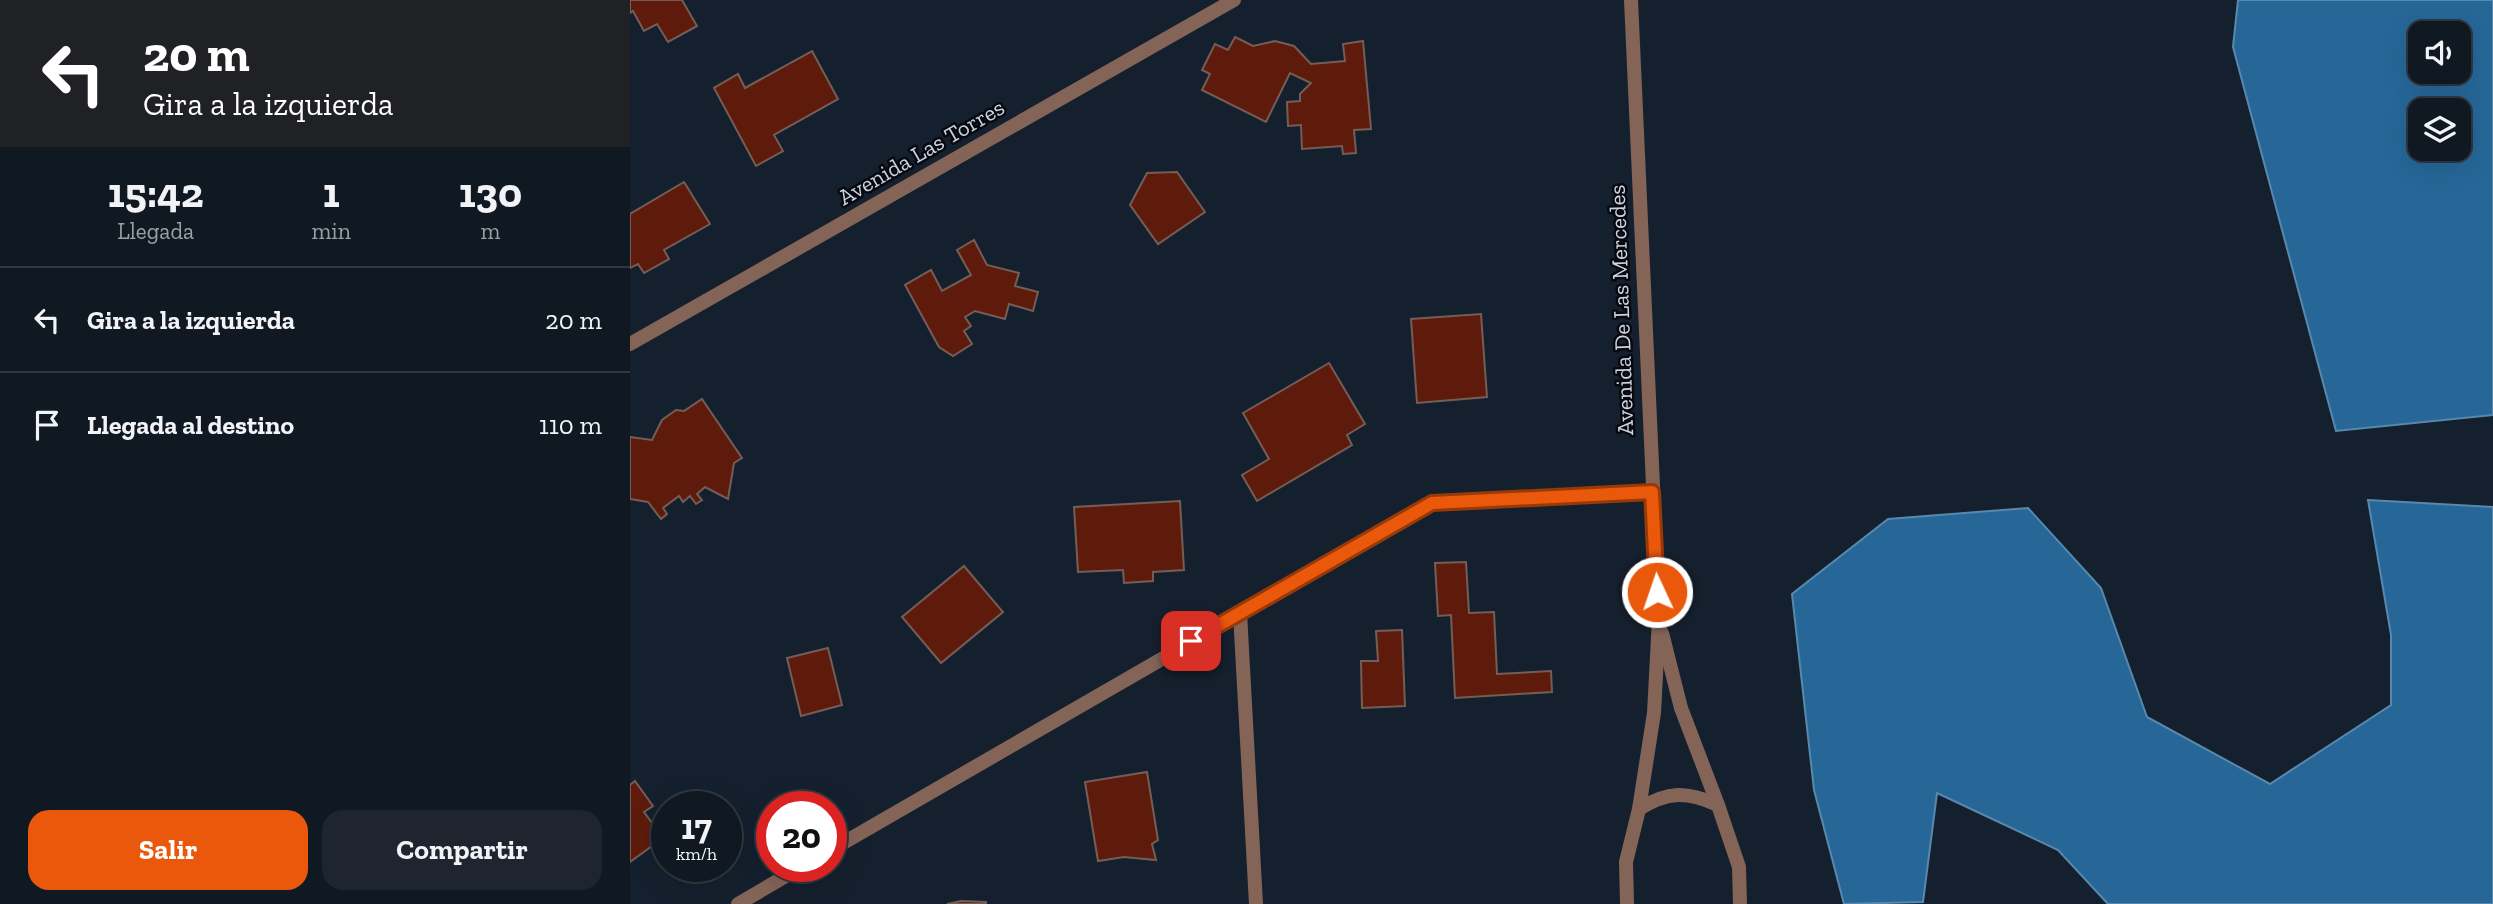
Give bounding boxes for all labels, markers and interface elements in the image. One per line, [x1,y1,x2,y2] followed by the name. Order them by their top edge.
[2408,21,2471,161] map controls
[2408,21,2471,84] button: sound
[143,25,250,84] text: 20 m
[28,28,119,119] icon: left
[143,85,394,123] text: Gira a la izquierda
[833,93,1009,211] street label: Avenida Las Torres
[2408,98,2471,161] button: layers
[108,167,204,218] text: 15:42
[323,167,340,218] text: 1
[459,167,522,218] text: 130
[1603,184,1639,436] street label: Avenida De Las Mercedes
[117,217,194,245] text: Llegada
[311,217,351,245] text: min
[480,217,500,245] text: m
[28,301,66,339] icon: left
[87,304,295,336] text: Gira a la izquierda
[545,304,602,336] text: 20 m
[28,406,66,444] icon: arrive
[87,409,294,441] text: Llegada al destino
[539,409,602,441] text: 110 m
[1620,555,1694,629] position arrow
[1161,611,1221,671] pin
[1172,622,1210,660] icon: arrive
[756,791,847,882] speed limit sign: 20
[681,806,712,848] text: 17
[28,810,308,890] button: Salir
[322,810,602,890] button: Compartir
[676,843,717,865] text: km/h

